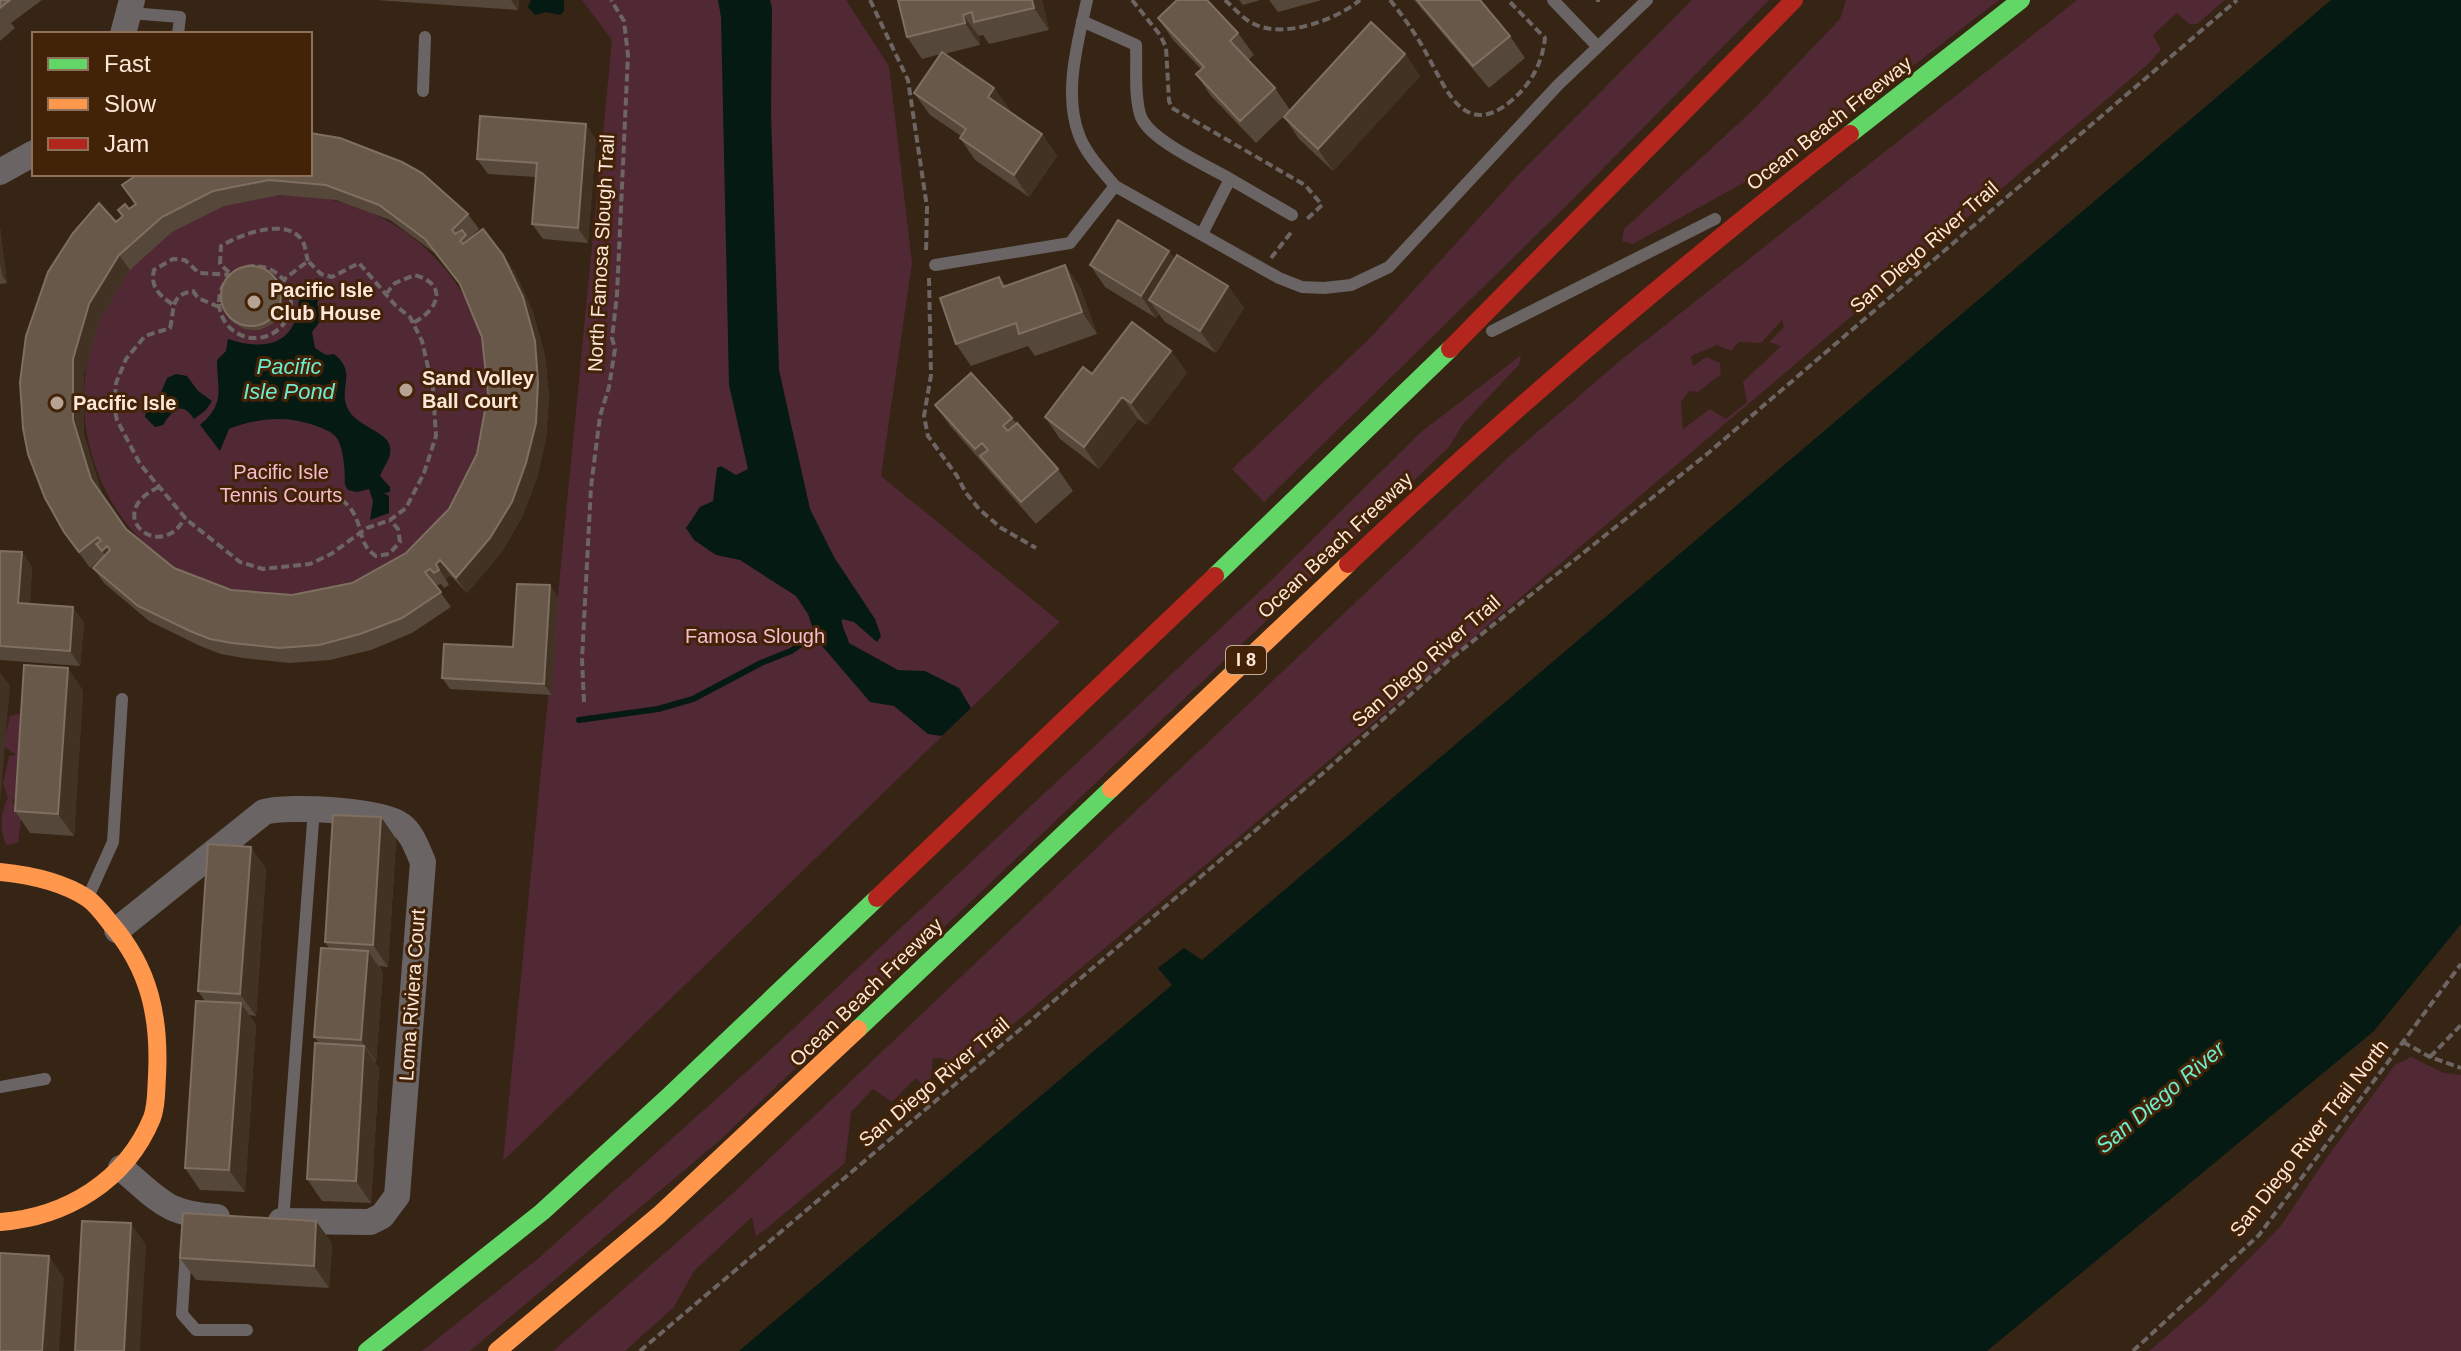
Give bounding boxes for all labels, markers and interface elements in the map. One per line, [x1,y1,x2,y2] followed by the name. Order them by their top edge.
[32,32,312,176] legend
[104,50,151,77] text: Fast
[1742,52,1916,194] street label: Ocean Beach Freeway
[104,90,157,117] text: Slow
[104,130,149,157] text: Jam
[584,134,618,372] street label: North Famosa Slough Trail
[1845,177,2003,317] street label: San Diego River Trail
[270,279,381,324] place label: Pacific Isle Club House
[245,293,263,311] marker: Pacific Isle Club House
[243,354,336,404] water label: Pacific Isle Pond
[422,367,535,412] place label: Sand Volley Ball Court
[397,381,415,399] marker: Sand Volley Ball Court
[73,392,176,414] place label: Pacific Isle
[48,394,66,412] marker: Pacific Isle
[220,461,342,506] park label: Pacific Isle Tennis Courts
[1253,468,1417,622] street label: Ocean Beach Freeway
[1347,591,1505,731] street label: San Diego River Trail
[685,625,825,647] park label: Famosa Slough
[1226,646,1266,674] road number: I 8
[395,908,429,1082] street label: Loma Riviera Court
[785,913,947,1071] street label: Ocean Beach Freeway
[855,1013,1013,1151] street label: San Diego River Trail
[2091,1035,2231,1158] water label: San Diego River
[2225,1035,2393,1241] street label: San Diego River Trail North

